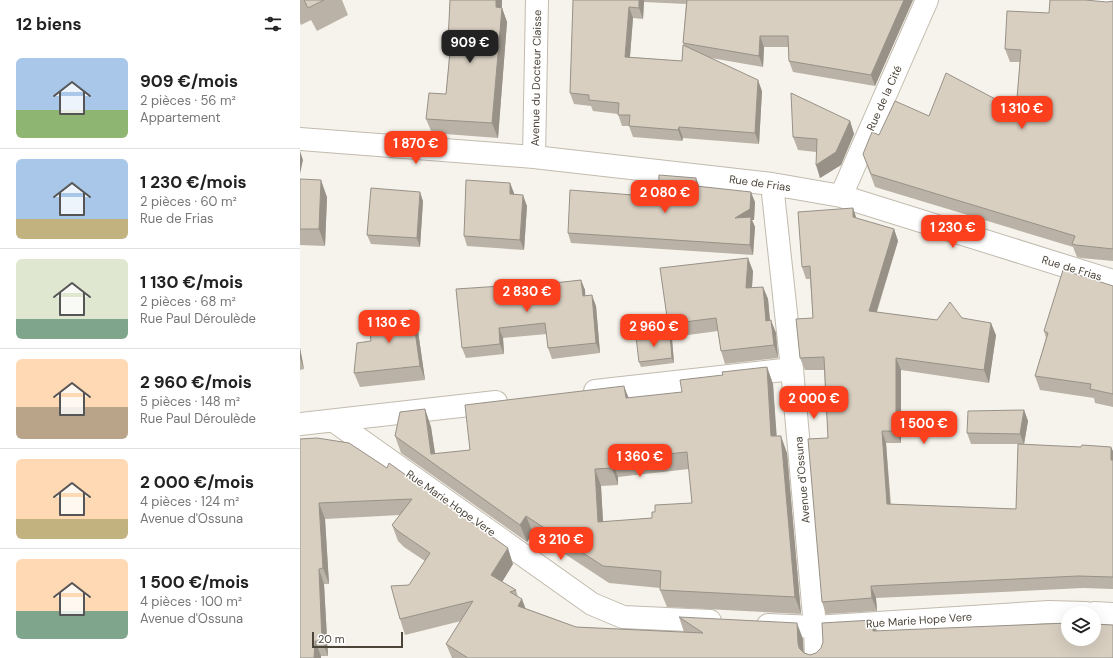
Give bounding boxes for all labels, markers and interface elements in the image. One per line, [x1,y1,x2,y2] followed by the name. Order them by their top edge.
[528,10,544,146] street label: Avenue du Docteur Claisse
[16,13,82,35] text: 12 biens
[262,13,284,35] icon: filters
[442,30,498,64] pin: 909 €
[451,34,490,51] text: 909 €
[863,63,905,133] street label: Rue de la Cité
[140,70,238,92] text: 909 €/mois
[48,74,96,122] icon: home
[140,92,236,109] text: 2 pièces · 56 m²
[985,96,1059,130] pin: 1 310 €
[1001,100,1043,117] text: 1 310 €
[140,109,221,126] text: Appartement
[379,131,453,165] pin: 1 870 €
[393,135,439,152] text: 1 870 €
[140,171,247,193] text: 1 230 €/mois
[728,172,792,194] street label: Rue de Frias
[48,175,96,223] icon: home
[628,180,702,214] pin: 2 080 €
[640,184,690,201] text: 2 080 €
[140,193,237,210] text: 2 pièces · 60 m²
[140,210,214,227] text: Rue de Frias
[916,215,990,249] pin: 1 230 €
[930,219,976,236] text: 1 230 €
[1040,252,1104,284] street label: Rue de Frias
[140,271,243,293] text: 1 130 €/mois
[48,275,96,323] icon: home
[490,279,564,313] pin: 2 830 €
[502,283,552,300] text: 2 830 €
[140,293,236,310] text: 2 pièces · 68 m²
[140,310,256,327] text: Rue Paul Déroulède
[352,310,426,344] pin: 1 130 €
[368,314,410,331] text: 1 130 €
[617,314,691,348] pin: 2 960 €
[629,318,679,335] text: 2 960 €
[140,371,252,393] text: 2 960 €/mois
[48,375,96,423] icon: home
[777,386,851,420] pin: 2 000 €
[788,390,840,407] text: 2 000 €
[140,393,240,410] text: 5 pièces · 148 m²
[140,410,256,427] text: Rue Paul Déroulède
[887,411,961,445] pin: 1 500 €
[900,415,948,432] text: 1 500 €
[791,436,813,524] street label: Avenue d'Ossuna
[603,444,677,478] pin: 1 360 €
[617,448,663,465] text: 1 360 €
[403,467,499,539] street label: Rue Marie Hope Vere
[140,471,254,493] text: 2 000 €/mois
[48,475,96,523] icon: home
[140,493,239,510] text: 4 pièces · 124 m²
[140,510,243,527] text: Avenue d'Ossuna
[524,527,598,561] pin: 3 210 €
[538,531,584,548] text: 3 210 €
[140,571,249,593] text: 1 500 €/mois
[48,575,96,623] icon: home
[140,593,242,610] text: 4 pièces · 100 m²
[1061,606,1101,646] map controls
[1061,606,1101,646] button: layers
[866,609,972,631] street label: Rue Marie Hope Vere
[140,610,243,627] text: Avenue d'Ossuna
[312,630,403,649] scale bar
[318,632,344,646] text: 20 m

